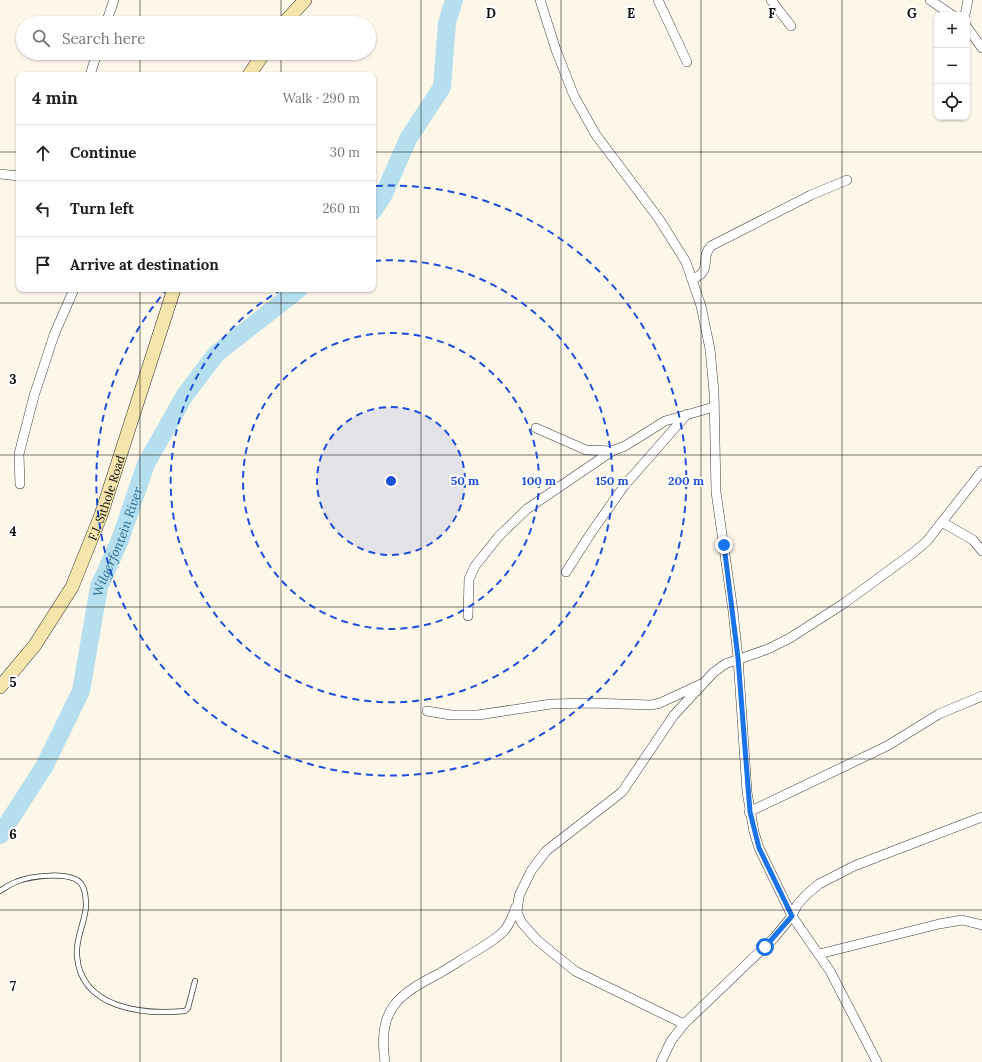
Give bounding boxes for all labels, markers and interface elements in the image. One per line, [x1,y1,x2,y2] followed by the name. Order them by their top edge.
[486,5,496,22] text: D
[627,5,635,22] text: E
[768,5,776,22] text: F
[907,5,917,22] text: G
[934,12,970,120] map controls
[934,12,970,48] button: +
[16,16,376,60] search box
[30,27,52,49] icon: search
[62,29,145,48] text: Search here
[934,48,970,84] button: −
[934,84,970,120] button: locate
[32,87,78,109] text: 4 min
[283,90,360,107] text: Walk · 290 m
[32,142,54,164] icon: ahead
[70,143,136,162] text: Continue
[330,144,360,161] text: 30 m
[32,198,54,220] icon: left
[70,199,134,218] text: Turn left
[322,200,360,217] text: 260 m
[32,254,54,276] icon: arrive
[70,255,219,274] text: Arrive at destination
[9,371,17,388] text: 3
[84,453,127,543] street label: F.J. Sithole Road
[451,473,479,488] text: 50 m
[522,473,556,488] text: 100 m
[595,473,629,488] text: 150 m
[668,473,704,488] text: 200 m
[384,474,398,488] centre of rings
[89,485,146,598] water label: Wilgerfontein River
[9,523,17,540] text: 4
[715,536,733,554] route end
[9,674,17,691] text: 5
[9,826,17,843] text: 6
[756,938,774,956] route start
[10,978,16,995] text: 7

